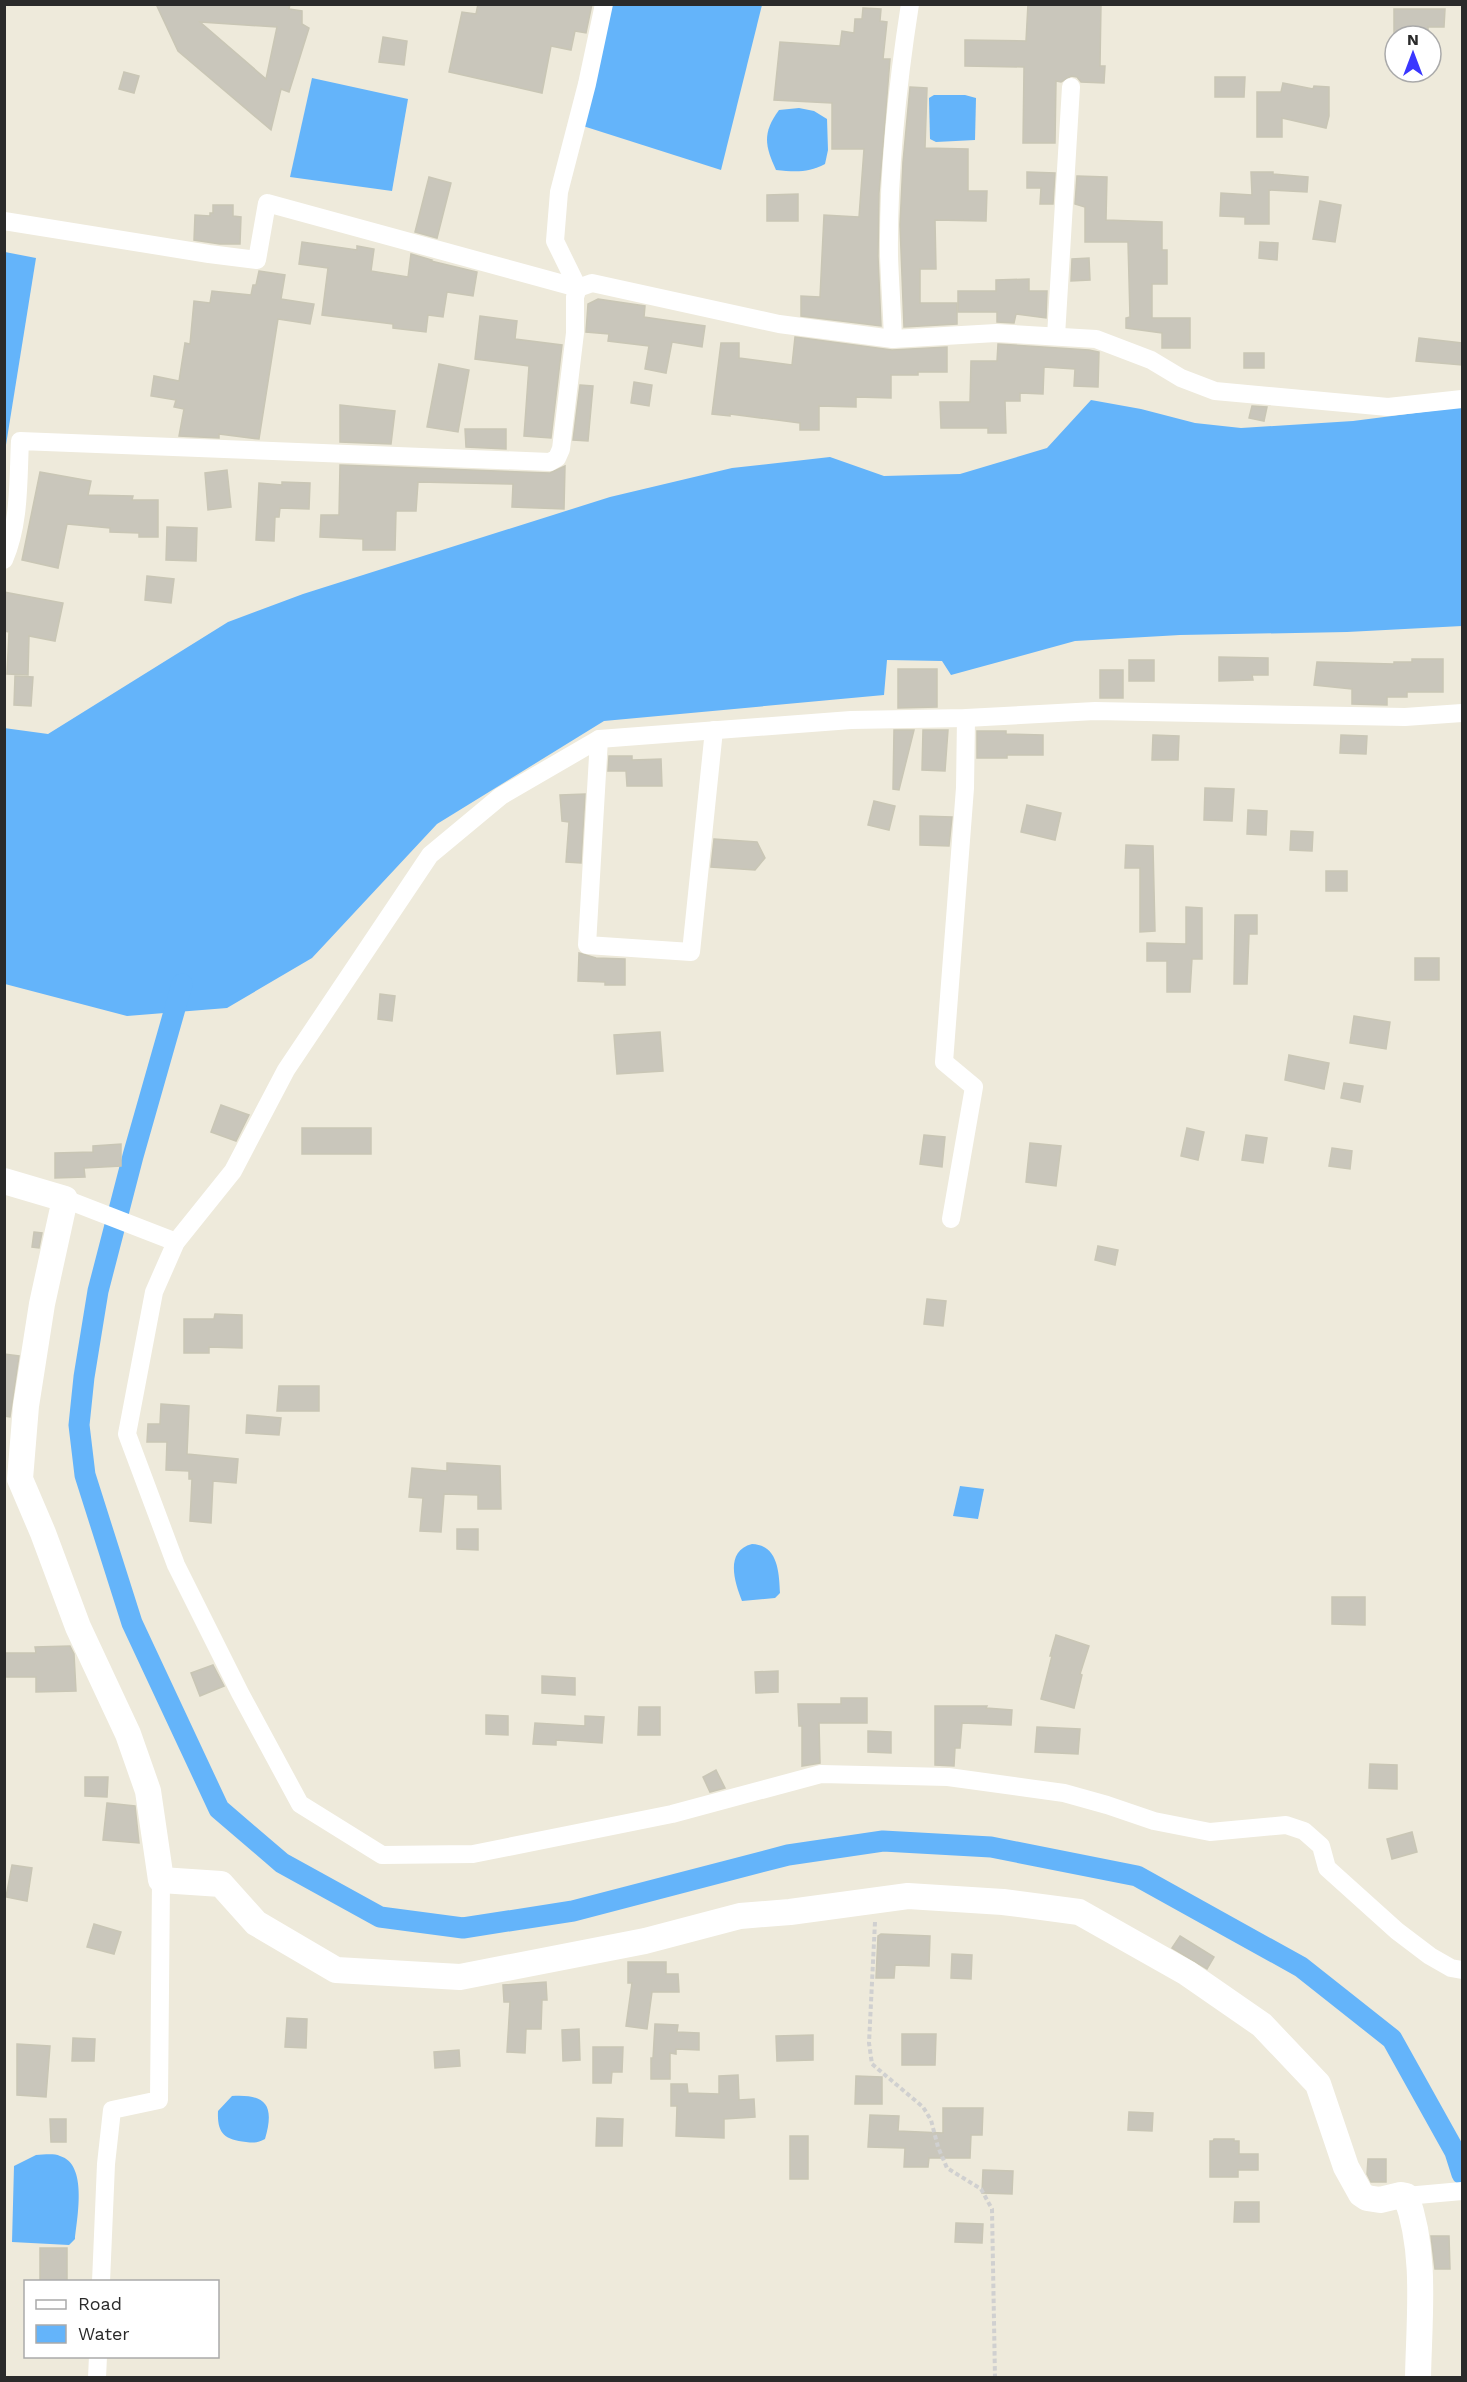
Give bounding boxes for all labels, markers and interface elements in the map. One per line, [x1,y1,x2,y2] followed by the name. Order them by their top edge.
[1383,24,1443,84] north arrow
[1407,30,1419,49] text: N
[24,2280,219,2358] legend
[78,2293,122,2314] text: Road
[78,2323,130,2344] text: Water

